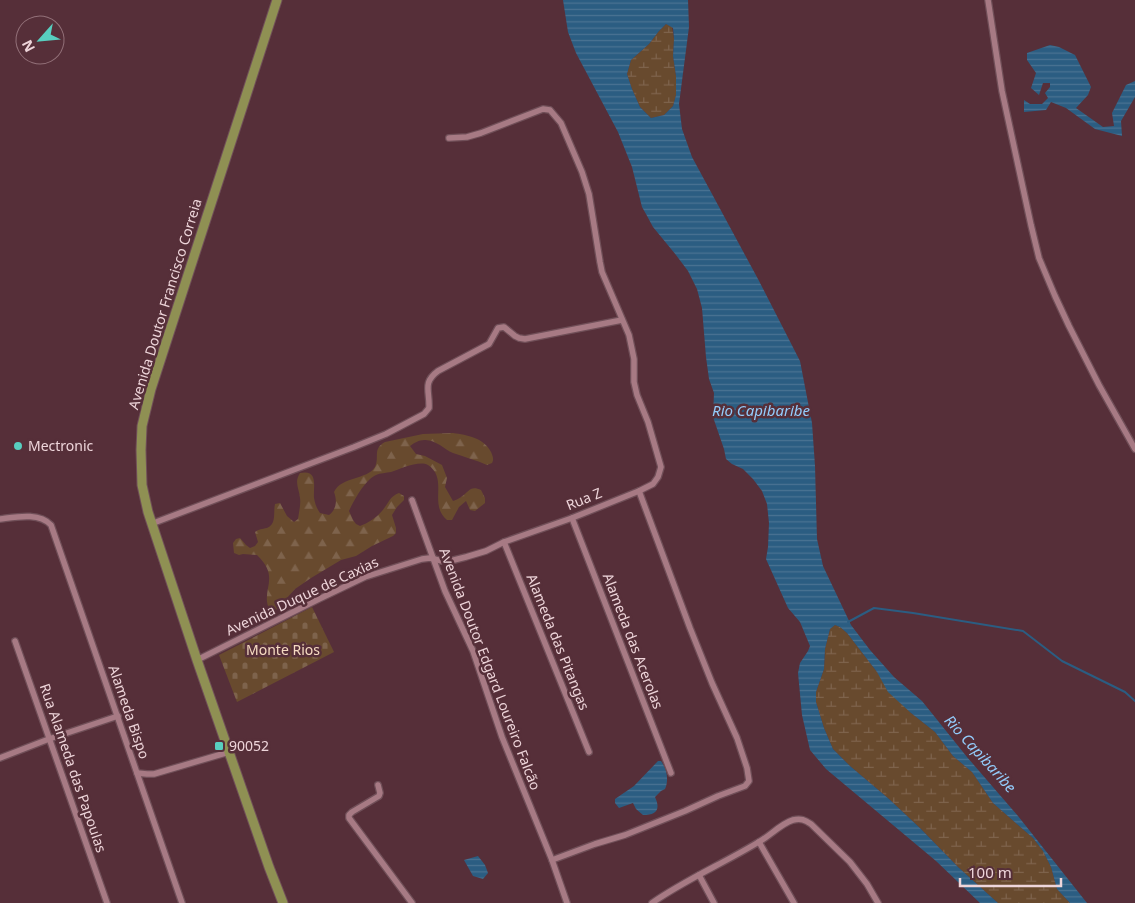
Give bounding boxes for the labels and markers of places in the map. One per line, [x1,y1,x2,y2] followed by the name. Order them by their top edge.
[28,436,94,455] place label: Mectronic
[12,440,24,452] marker: Mectronic
[229,736,269,755] place label: 90052
[213,740,225,752] marker: 90052

